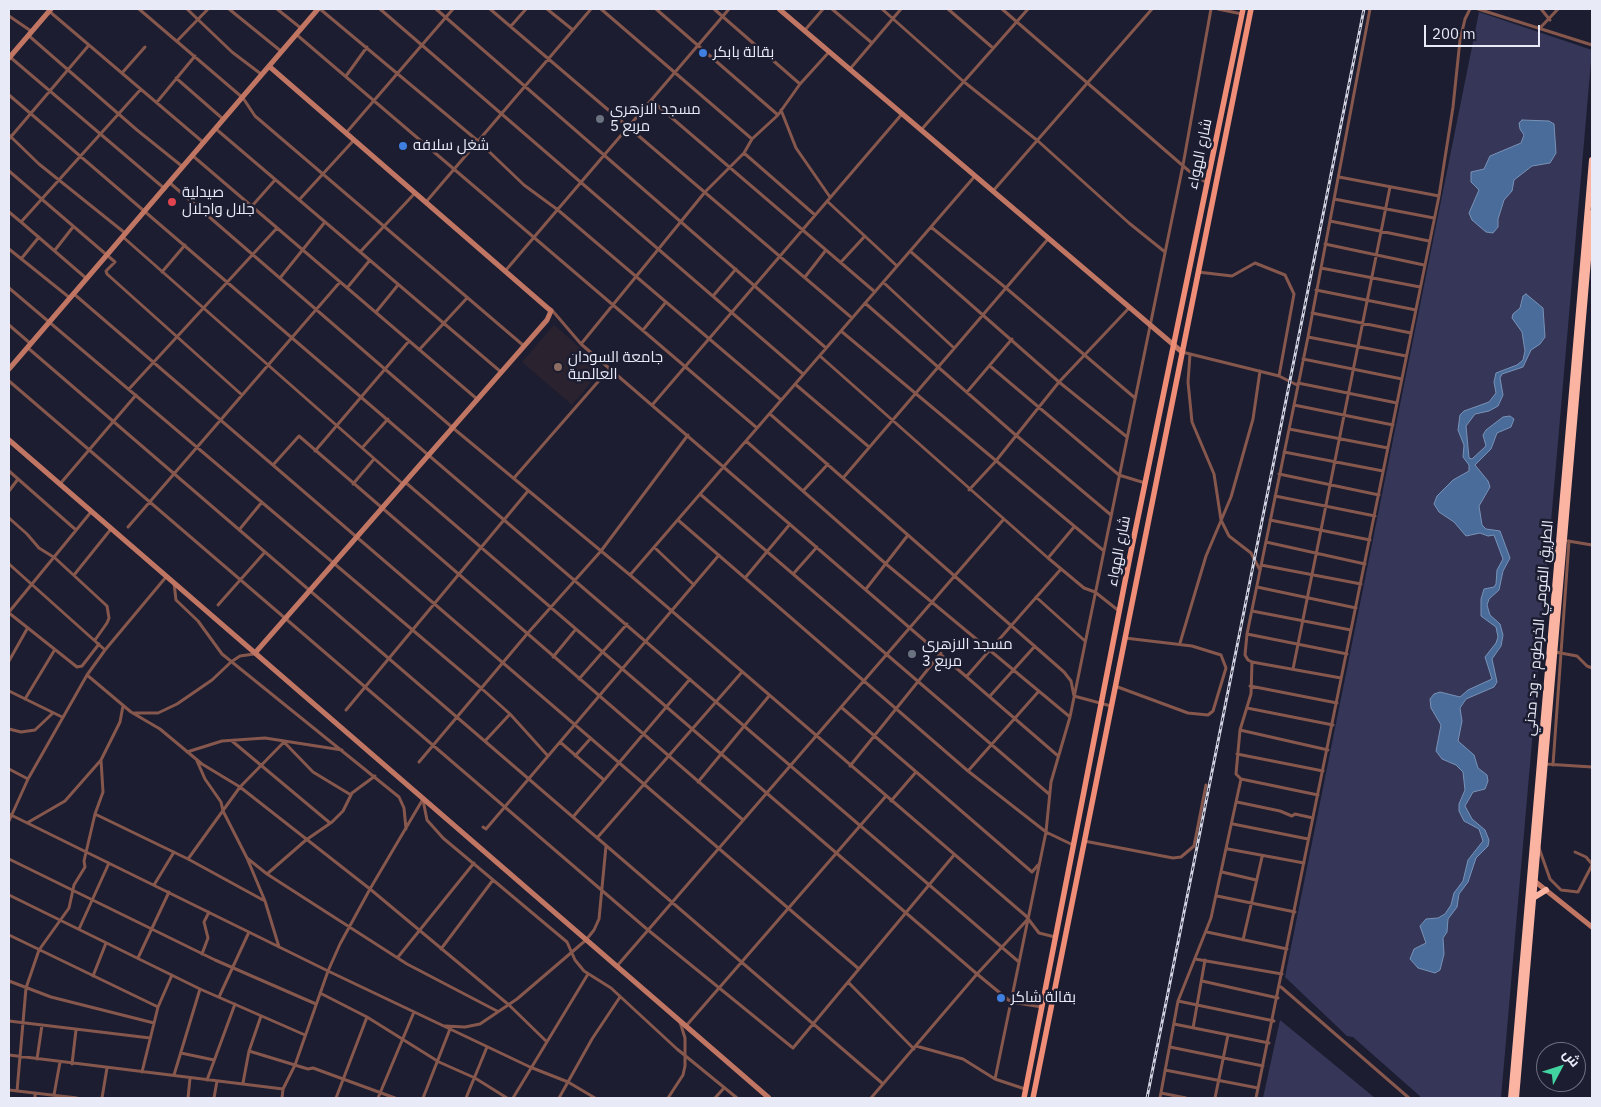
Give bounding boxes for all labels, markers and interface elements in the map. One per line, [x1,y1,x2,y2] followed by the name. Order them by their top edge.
[1426,15,1542,47] scale bar
[1432,24,1476,43] text: 200 m
[713,44,774,62] place label: بقالة بابكر
[697,47,709,59] marker: بقالة بابكر
[610,101,701,136] place label: مسجد الازهري مربع 5
[594,113,606,125] marker: مسجد الازهري مربع 5
[1184,117,1216,191] street label: شارع الهواء
[413,137,489,155] place label: شغل سلافه
[397,140,409,152] marker: شغل سلافه
[182,184,255,219] place label: صيدلية جلال واجلال
[166,196,178,208] marker: صيدلية جلال واجلال
[568,349,663,384] place label: جامعة السودان العالمية
[552,361,564,373] marker: جامعة السودان العالمية
[1103,514,1135,588] street label: شارع الهواء
[1521,519,1557,737] street label: الطريق القومي الخرطوم - ود مدني
[922,636,1013,671] place label: مسجد الازهري مربع 3
[906,648,918,660] marker: مسجد الازهري مربع 3
[1011,989,1076,1007] place label: بقالة شاكر
[995,992,1007,1004] marker: بقالة شاكر
[1536,1042,1586,1092] north arrow
[1559,1045,1584,1071] text: ش

